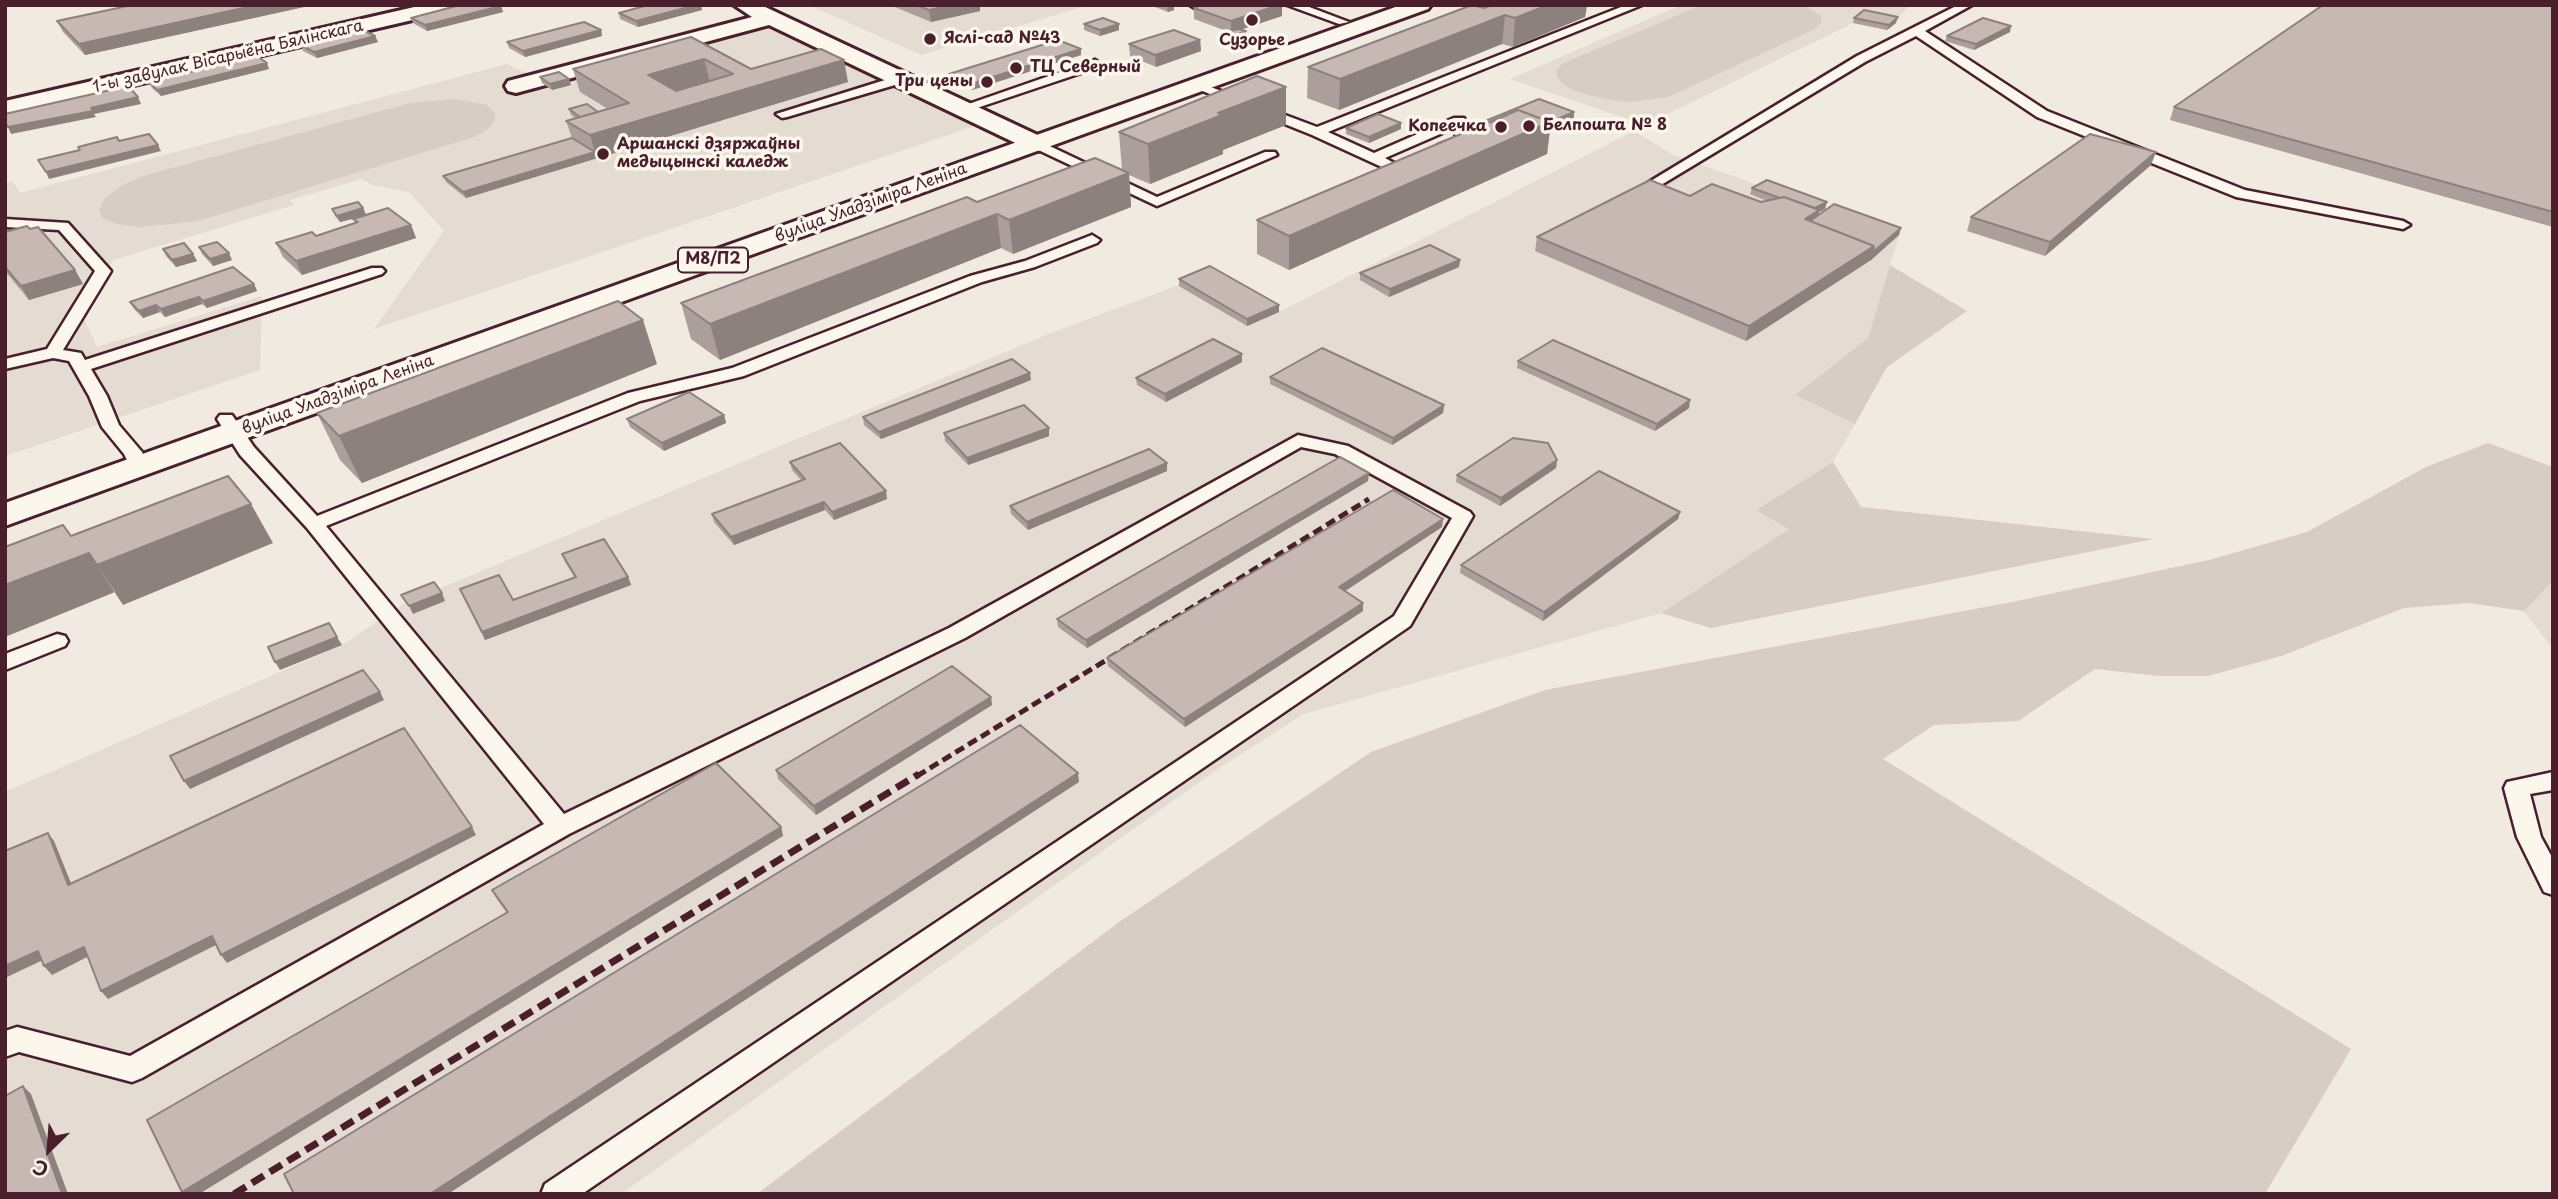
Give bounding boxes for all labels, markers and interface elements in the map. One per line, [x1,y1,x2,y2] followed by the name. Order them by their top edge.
[1244,12,1260,28] marker: Сузорье
[91,16,365,98] street label: 1-ы завулак Вісарыёна Бялінскага
[944,29,1061,49] place label: Яслі-сад №43
[922,31,938,47] marker: Яслі-сад №43
[1219,31,1285,51] place label: Сузорье
[1030,58,1141,78] place label: ТЦ Северный
[1008,60,1024,76] marker: ТЦ Северный
[895,72,973,92] place label: Три цены
[979,74,995,90] marker: Три цены
[1543,116,1667,136] place label: Белпошта № 8
[1408,117,1487,137] place label: Копеечка
[1521,118,1537,134] marker: Белпошта № 8
[1493,119,1509,135] marker: Копеечка
[617,135,800,173] place label: Аршанскі дзяржаўны медыцынскі каледж
[595,146,611,162] marker: Аршанскі дзяржаўны медыцынскі каледж
[772,159,970,247] street label: вуліца Уладзіміра Леніна
[678,248,748,272] road number: М8/П2
[239,351,437,439] street label: вуліца Уладзіміра Леніна
[14,1115,84,1185] north arrow
[28,1153,53,1185] text: С

